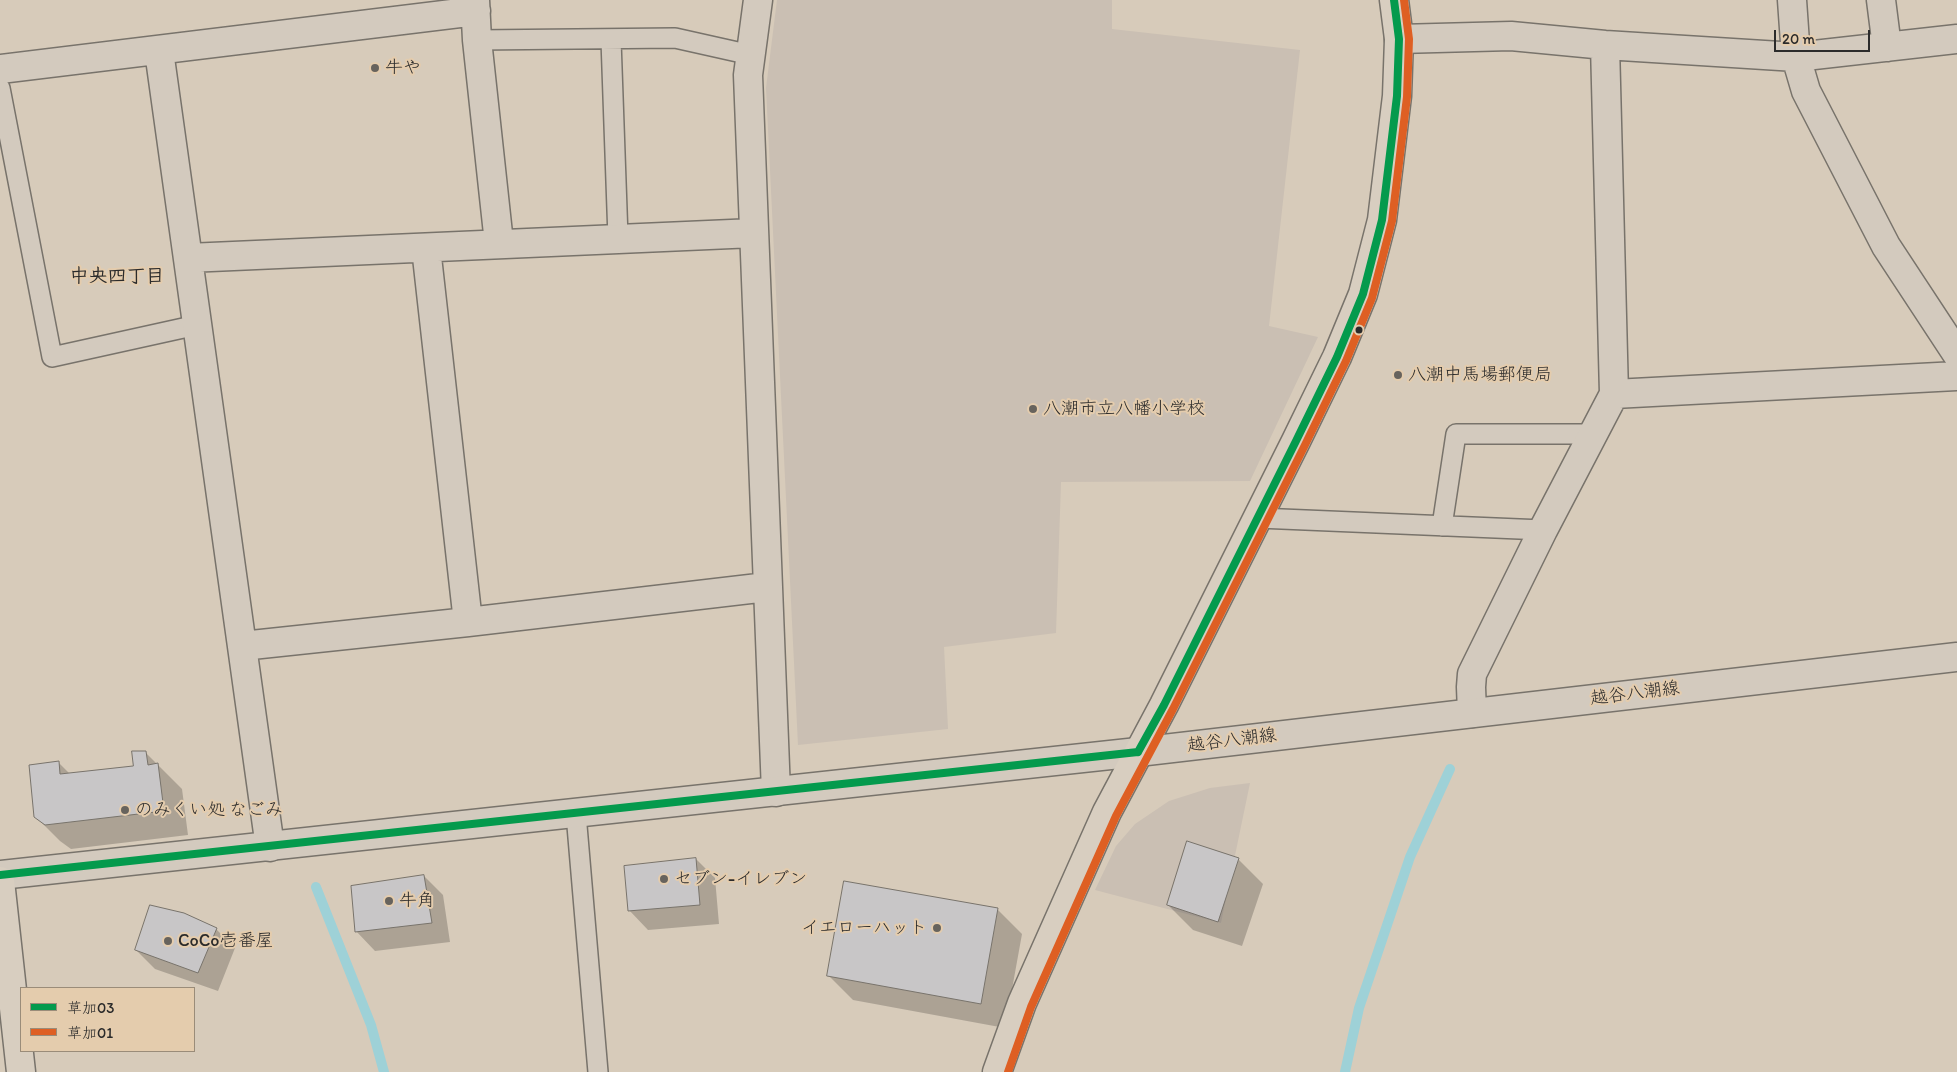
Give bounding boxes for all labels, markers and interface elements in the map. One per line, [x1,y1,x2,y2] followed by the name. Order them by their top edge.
[1777,20,1873,52] scale bar
[1782,30,1815,48] text: 20 m
[385,57,421,79] place label: 牛や
[369,62,381,74] marker: 牛や
[70,266,164,288] district label: 中央四丁目
[1354,325,1364,335] unlabelled marker
[1408,364,1552,386] place label: 八潮中馬場郵便局
[1392,369,1404,381] marker: 八潮中馬場郵便局
[1043,398,1205,420] place label: 八潮市立八幡小学校
[1027,403,1039,415] marker: 八潮市立八幡小学校
[1589,678,1681,710] street label: 越谷八潮線
[1186,725,1278,757] street label: 越谷八潮線
[135,799,283,821] place label: のみくい処 なごみ
[119,804,131,816] marker: のみくい処 なごみ
[674,868,807,890] place label: セブン-イレブン
[658,873,670,885] marker: セブン-イレブン
[399,890,435,912] place label: 牛角
[383,895,395,907] marker: 牛角
[801,917,927,939] place label: イエローハット
[931,922,943,934] marker: イエローハット
[178,930,274,952] place label: CoCo壱番屋
[162,935,174,947] marker: CoCo壱番屋
[20,987,195,1052] legend
[67,999,114,1017] text: 草加03
[67,1024,113,1042] text: 草加01

